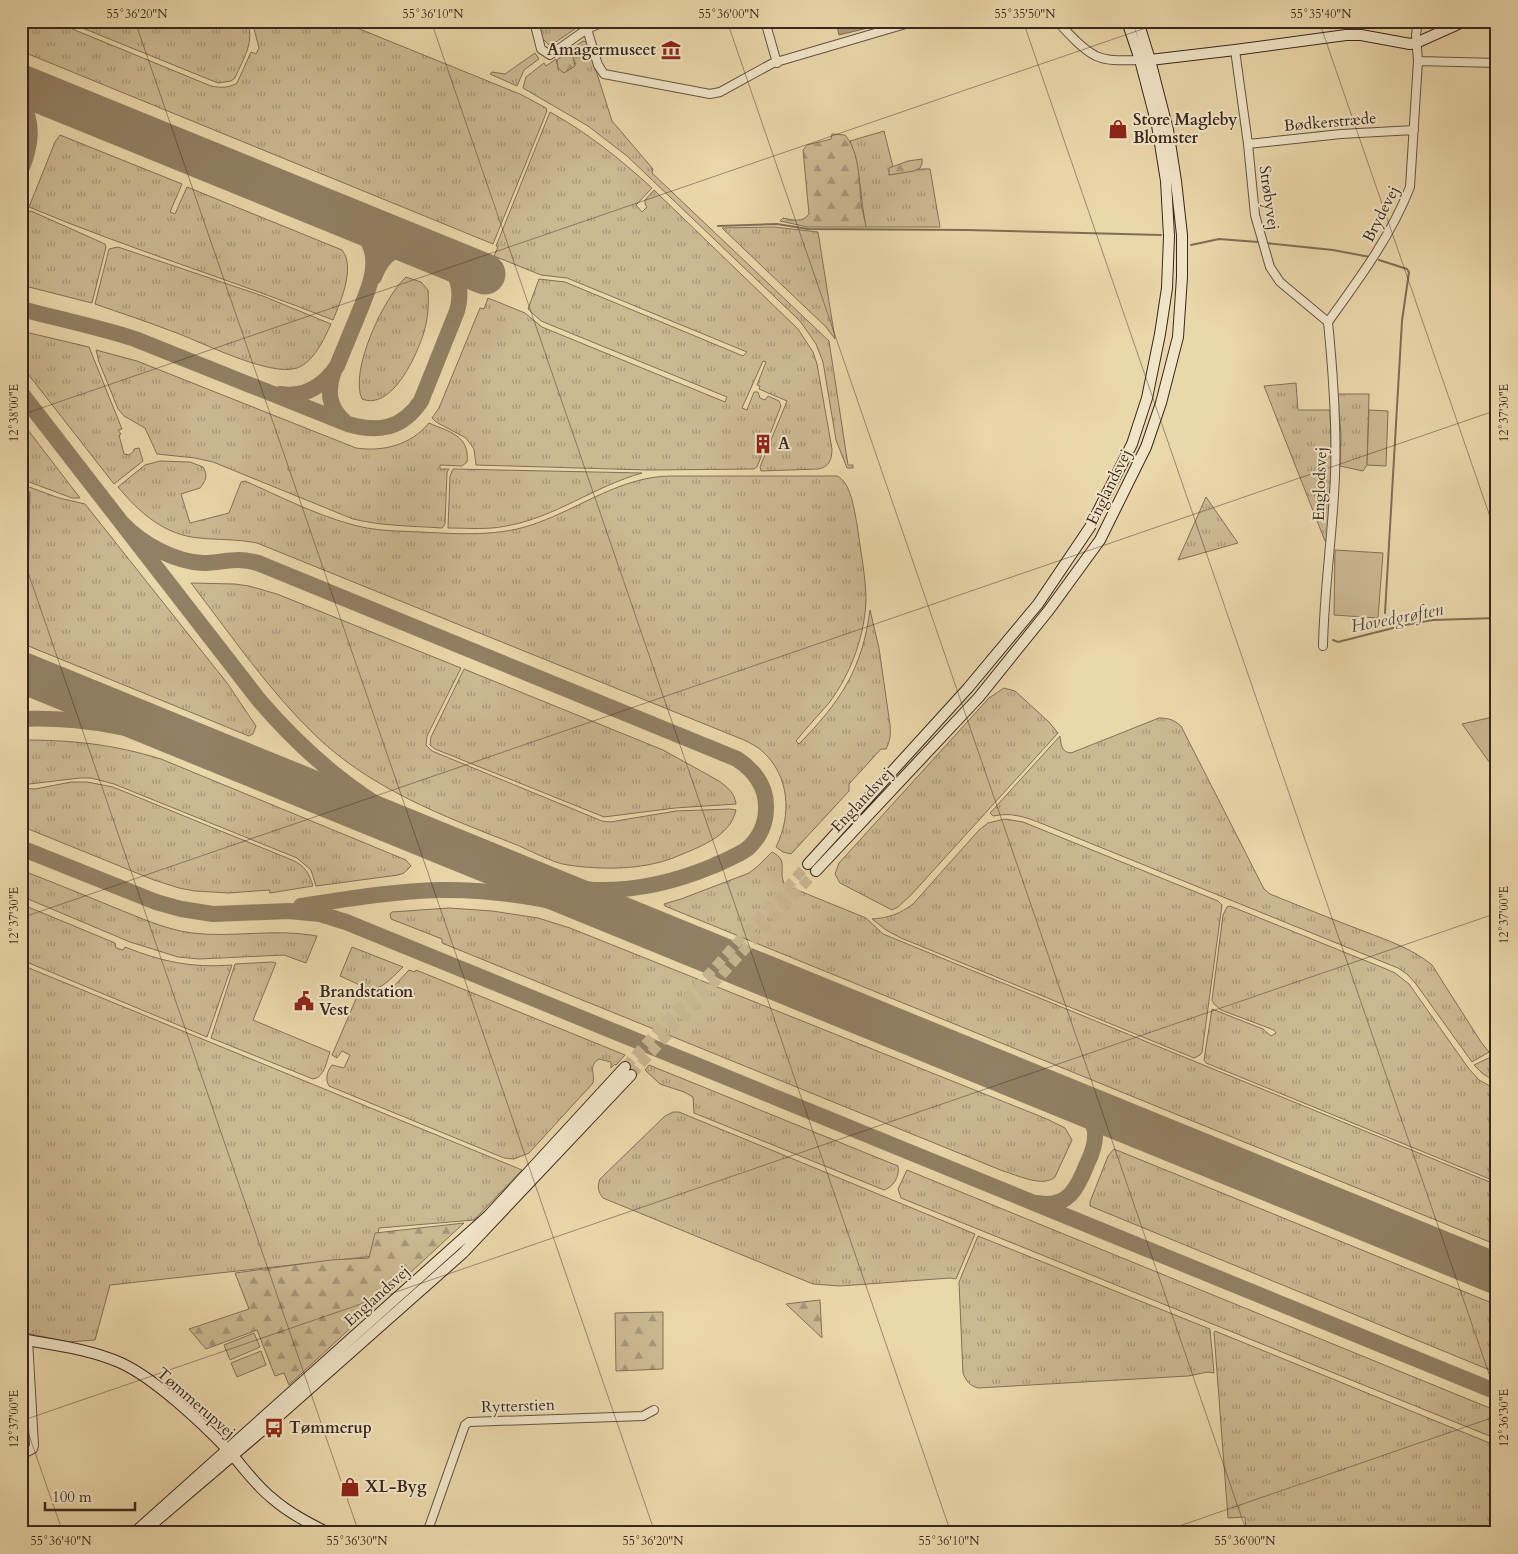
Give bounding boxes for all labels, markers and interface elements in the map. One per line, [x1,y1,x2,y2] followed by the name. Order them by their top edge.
[107,6,168,22] text: 55°36'20"N
[403,6,464,22] text: 55°36'10"N
[699,6,760,22] text: 55°36'00"N
[995,6,1056,22] text: 55°35'50"N
[1291,6,1352,22] text: 55°35'40"N
[547,39,656,61] place label: Amagermuseet
[660,39,682,61] museum icon: Amagermuseet
[1283,107,1377,137] street label: Bødkerstræde
[1133,109,1237,149] place label: Store Magleby Blomster
[1107,118,1129,140] shop icon: Store Magleby Blomster
[1254,164,1284,232] street label: Strøbyvej
[1357,182,1405,246] street label: Brydevej
[6,384,22,442] text: 12°38'00"E
[1496,384,1512,442] text: 12°37'30"E
[752,433,774,455] building icon: A
[778,433,790,455] place label: A
[1081,445,1137,529] street label: Englandsvej
[1308,446,1332,522] street label: Englodsvej
[1349,597,1446,639] water label: Hovedgrøften
[826,763,898,837] street label: Englandsvej
[1496,886,1512,944] text: 12°37'00"E
[6,887,22,945] text: 12°37'30"E
[319,981,414,1021] place label: Brandstation Vest
[293,990,315,1012] public building icon: Brandstation Vest
[339,1260,415,1332] street label: Englandsvej
[152,1363,240,1443] street label: Tømmerupvej
[1496,1389,1512,1447] text: 12°36'30"E
[6,1390,22,1448] text: 12°37'00"E
[481,1394,555,1418] street label: Rytterstien
[263,1417,285,1439] bus stop icon: Tømmerup
[289,1417,372,1439] place label: Tømmerup
[339,1476,361,1498] shop icon: XL-Byg
[365,1476,427,1498] place label: XL-Byg
[45,1479,135,1511] scale bar
[52,1487,92,1507] text: 100 m
[31,1533,92,1549] text: 55°36'40"N
[327,1533,388,1549] text: 55°36'30"N
[623,1533,684,1549] text: 55°36'20"N
[919,1533,980,1549] text: 55°36'10"N
[1215,1533,1276,1549] text: 55°36'00"N

